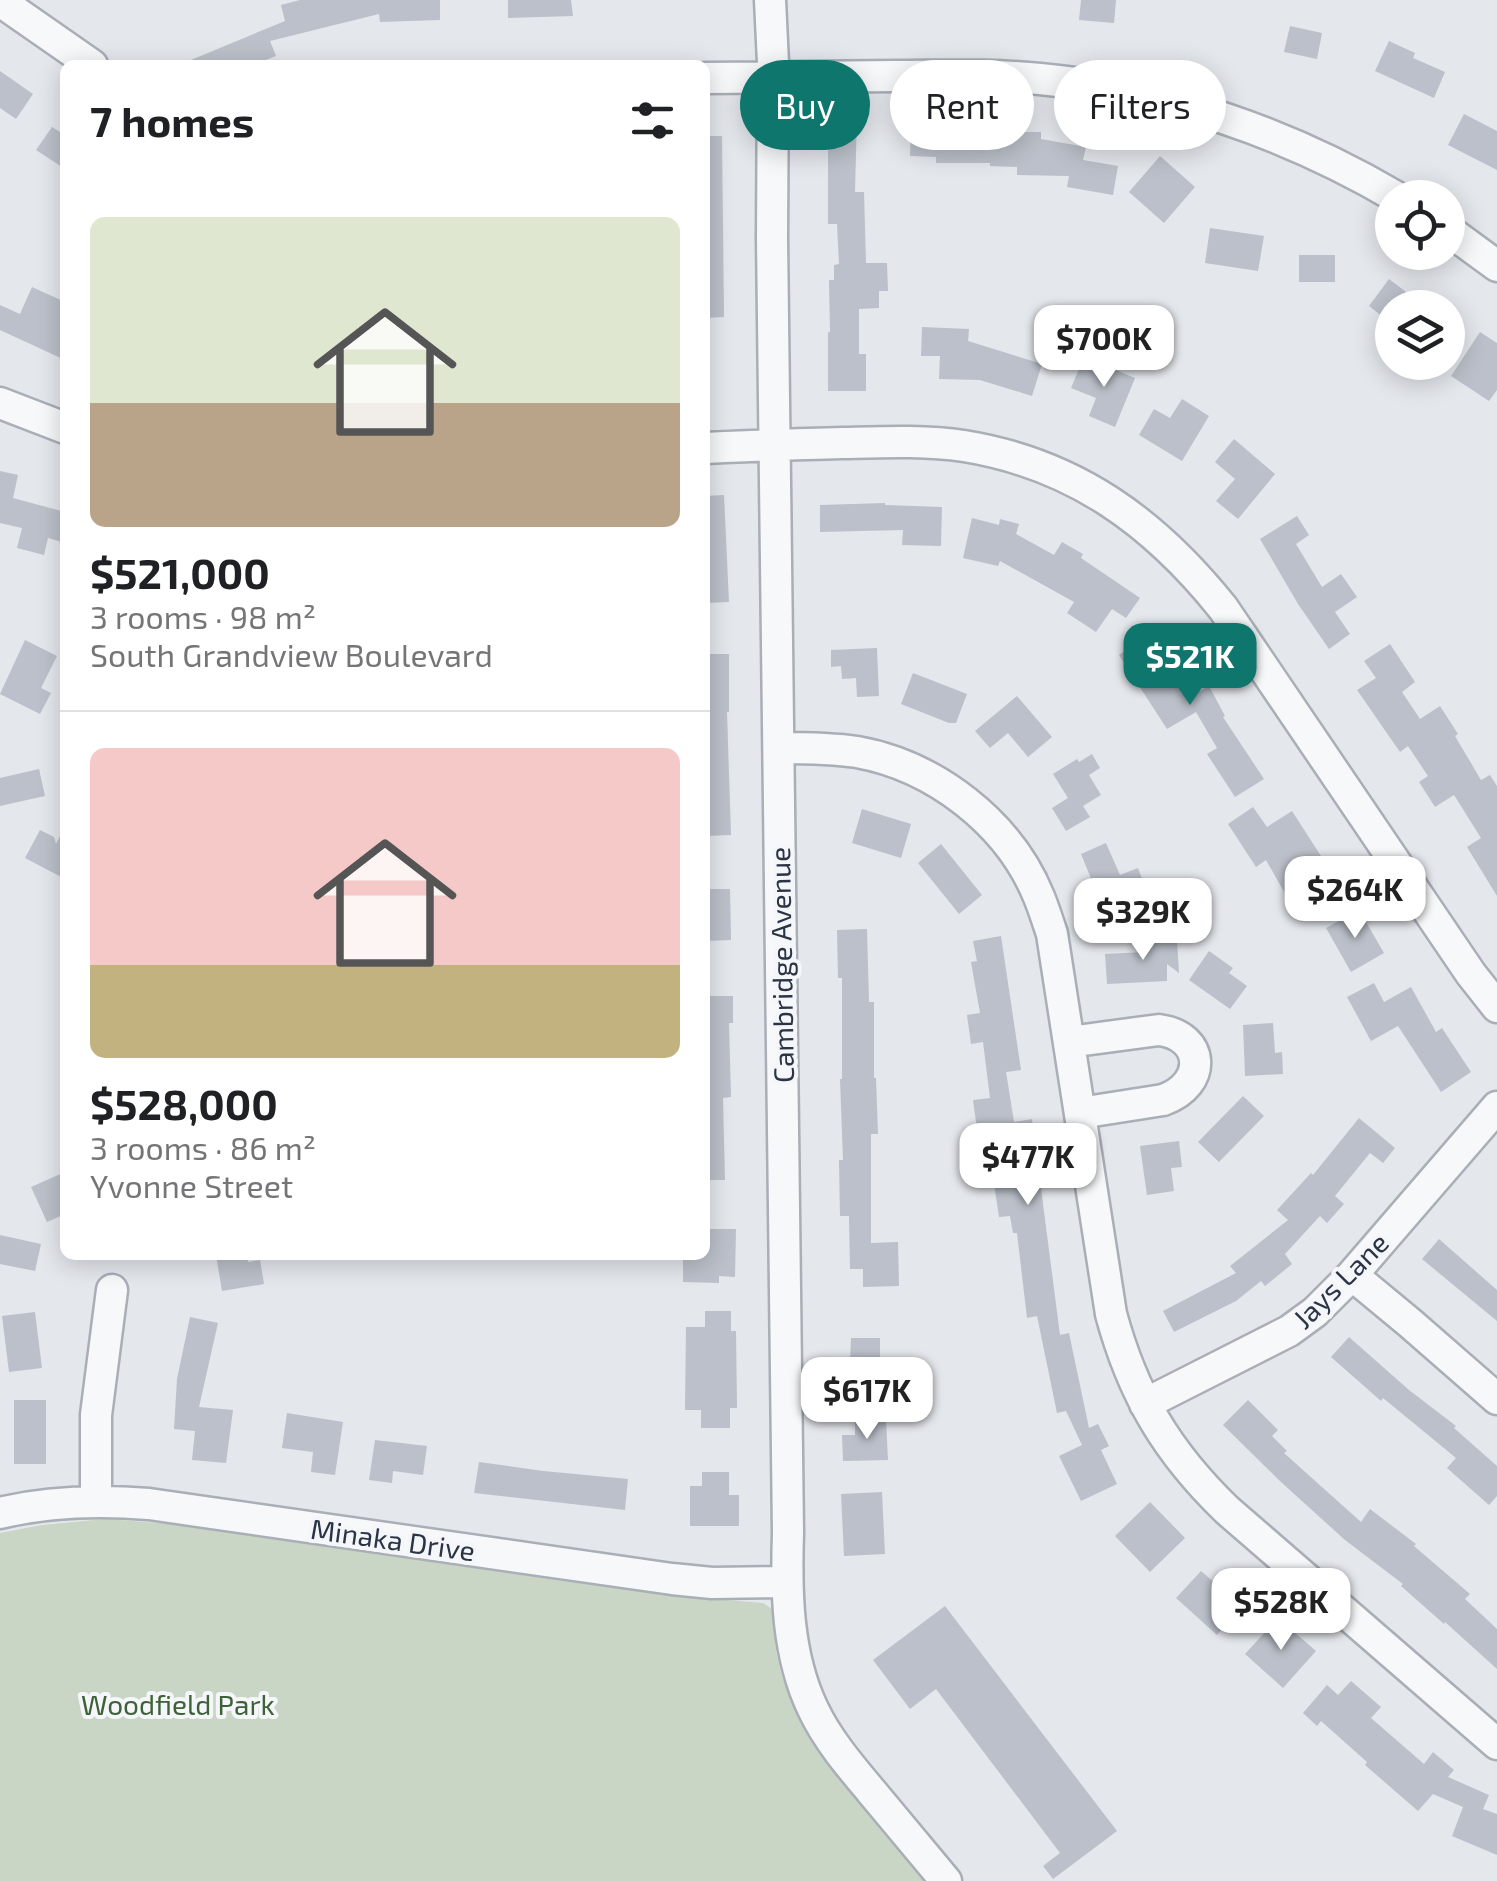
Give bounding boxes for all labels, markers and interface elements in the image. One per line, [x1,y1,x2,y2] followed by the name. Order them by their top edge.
[740,60,870,150] chip: Buy
[890,60,1034,150] chip: Rent
[1054,60,1226,150] chip: Filters
[625,93,680,148] icon: filters
[90,95,254,145] text: 7 homes
[1375,180,1465,380] map controls
[1375,180,1465,270] button: locate
[295,282,475,462] icon: home
[1375,290,1465,380] button: layers
[1034,305,1174,390] pin: $700K
[1056,318,1152,356] text: $700K
[90,547,270,597] text: $521,000
[90,597,316,635] text: 3 rooms · 98 m²
[1120,623,1260,708] pin: $521K
[90,635,493,673] text: South Grandview Boulevard
[1146,636,1234,674] text: $521K
[295,813,475,993] icon: home
[762,847,800,1083] street label: Cambridge Avenue
[1285,856,1425,941] pin: $264K
[1307,869,1403,907] text: $264K
[1073,878,1213,963] pin: $329K
[1096,891,1190,929] text: $329K
[90,1078,278,1128] text: $528,000
[958,1123,1098,1208] pin: $477K
[90,1128,316,1166] text: 3 rooms · 86 m²
[981,1136,1075,1174] text: $477K
[90,1166,293,1204] text: Yvonne Street
[1285,1225,1395,1335] street label: Jays Lane
[797,1357,937,1442] pin: $617K
[823,1370,911,1408] text: $617K
[309,1511,477,1567] street label: Minaka Drive
[1211,1568,1351,1653] pin: $528K
[1233,1581,1329,1619] text: $528K
[81,1687,275,1721] park label: Woodfield Park

